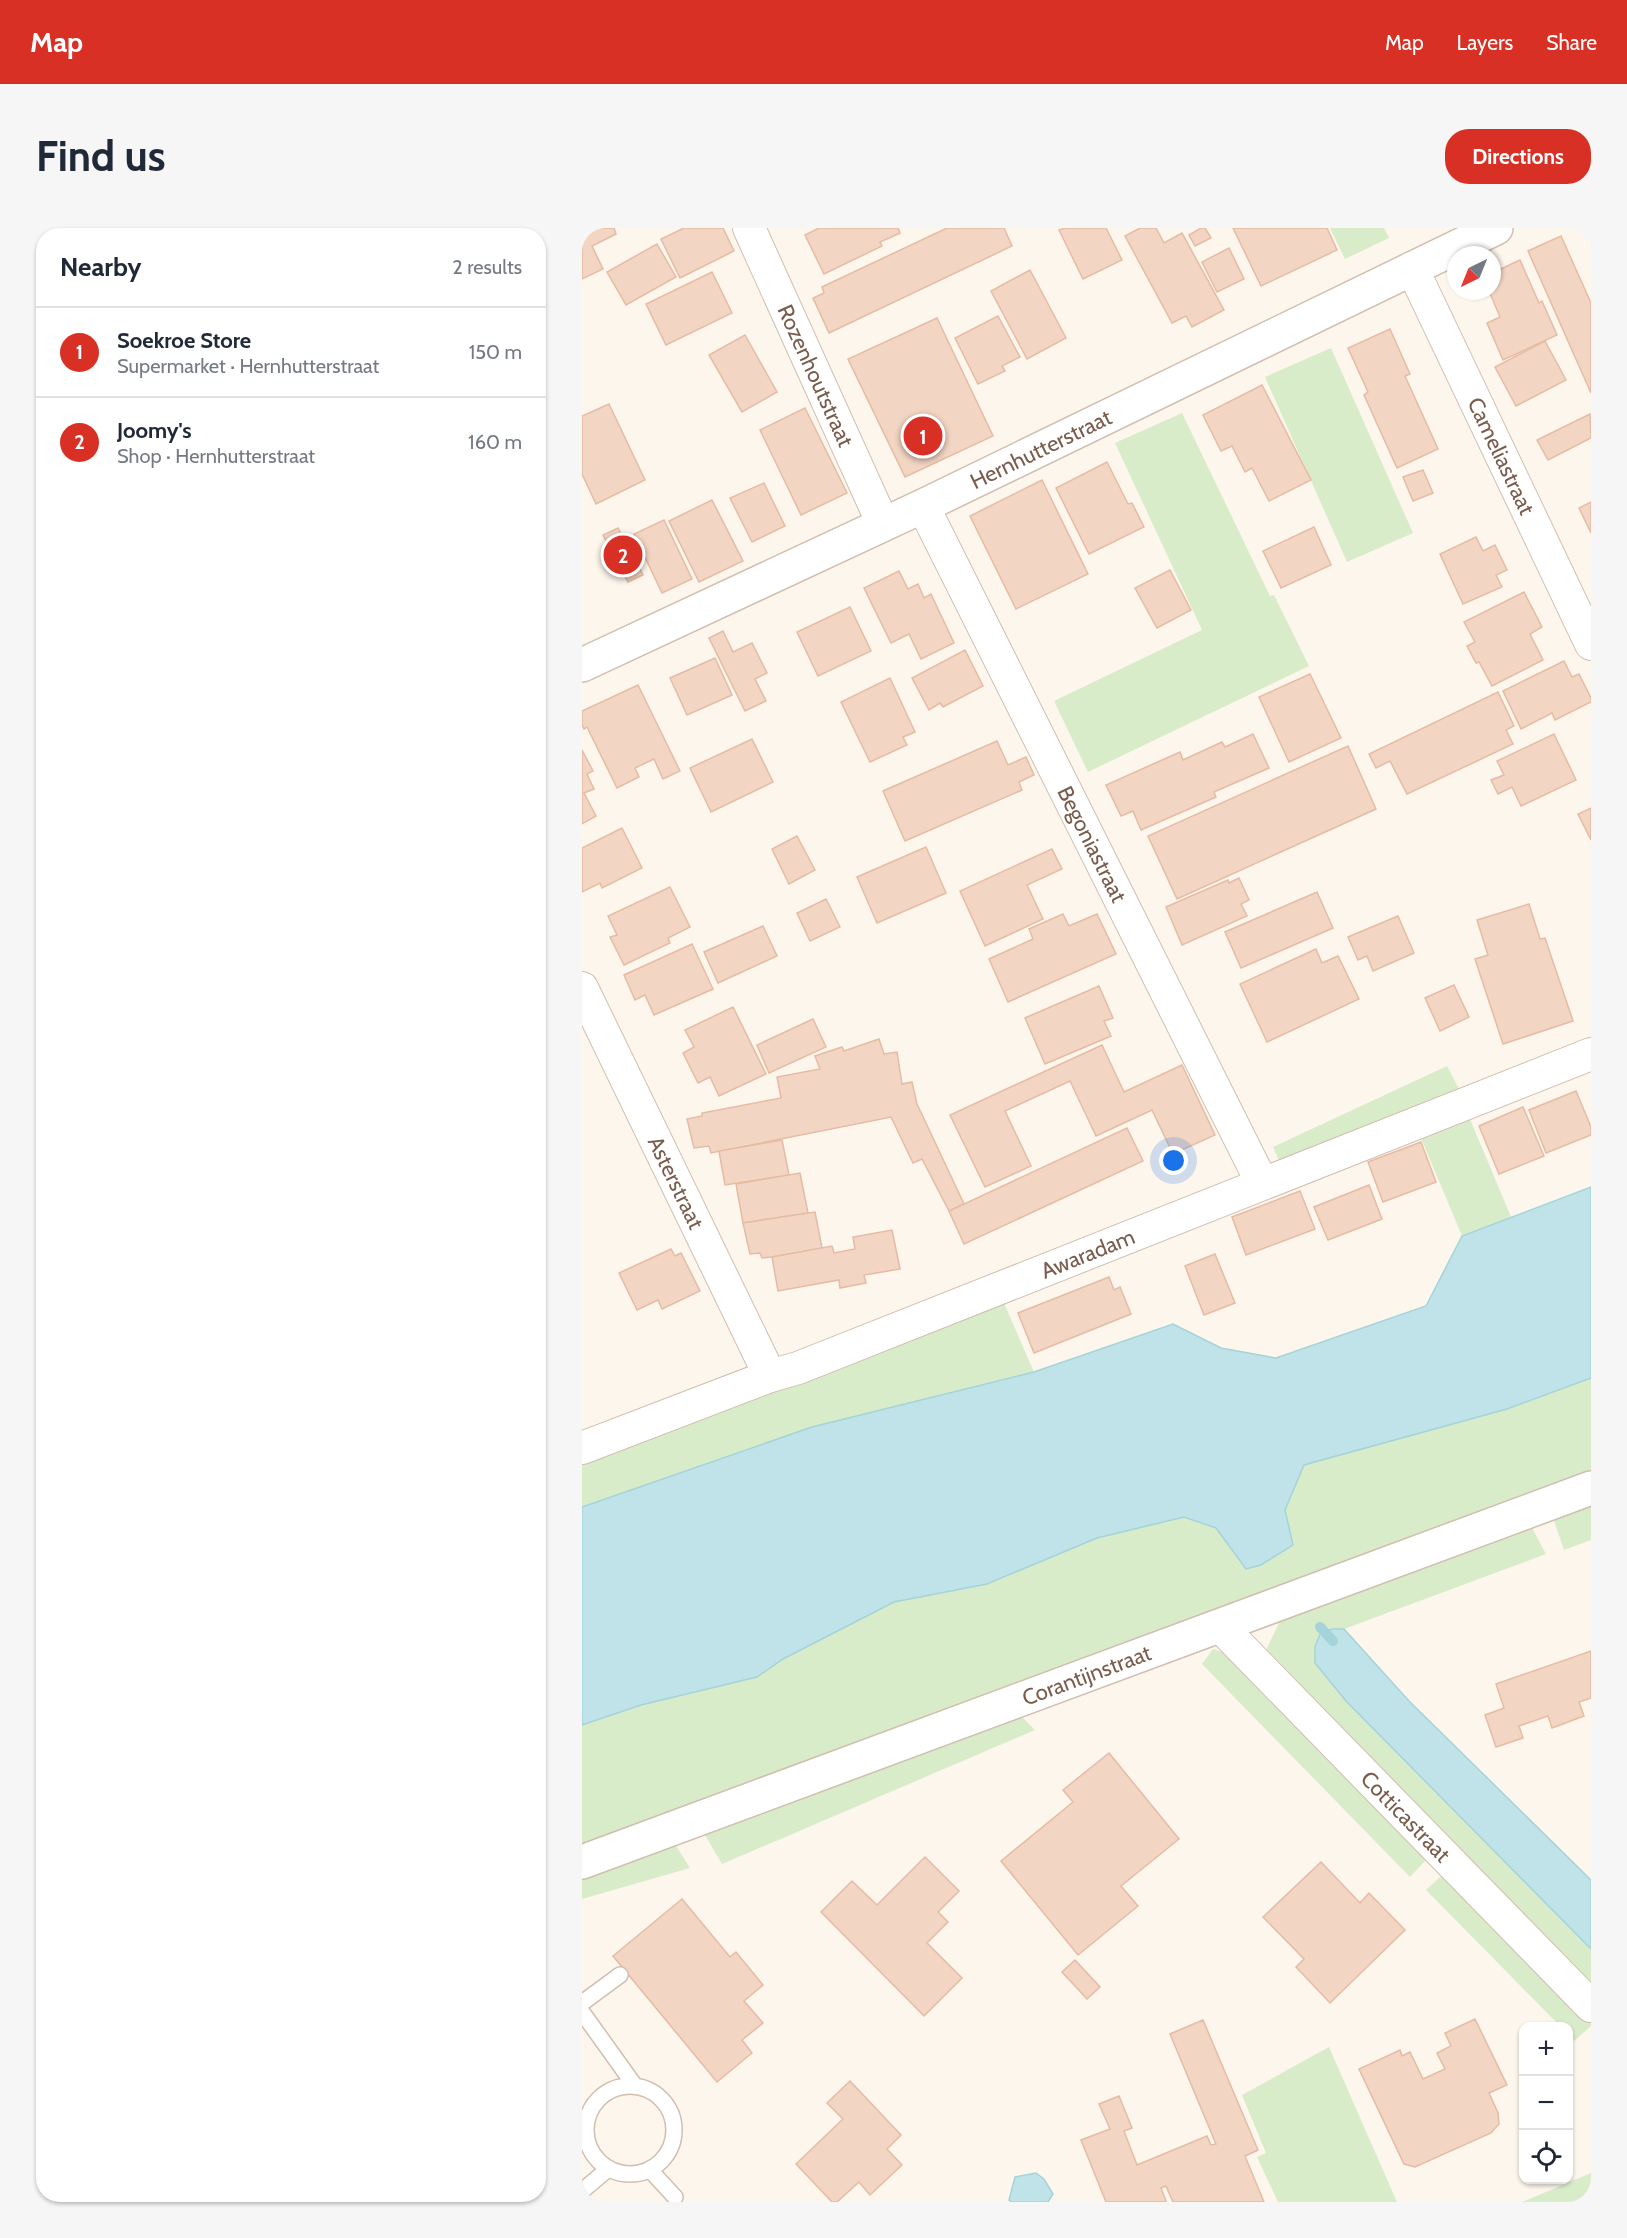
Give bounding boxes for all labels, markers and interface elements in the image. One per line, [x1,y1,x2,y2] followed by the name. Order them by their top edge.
[30,25,83,59] text: Map
[1385,30,1424,55] text: Map
[1457,30,1513,55] text: Layers
[1546,30,1597,55] text: Share
[1445,129,1591,184] button: Directions
[36,130,165,182] text: Find us
[1447,246,1501,300] north arrow
[60,251,141,283] text: Nearby
[452,255,522,279] text: 2 results
[771,300,859,452] street label: Rozenhoutstraat
[117,327,251,354] text: Soekroe Store
[76,340,83,364] text: 1
[469,340,522,364] text: 150 m
[117,354,379,378] text: Supermarket · Hernhutterstraat
[1462,393,1541,520] street label: Cameliastraat
[966,403,1116,495] street label: Hernhutterstraat
[904,414,942,458] pin: 1
[117,417,192,444] text: Joomy's
[74,430,85,454] text: 2
[468,430,522,454] text: 160 m
[117,444,315,468] text: Shop · Hernhutterstraat
[604,532,642,578] pin: 2
[1051,782,1132,907] street label: Begoniastraat
[642,1132,710,1234] street label: Asterstraat
[1159,1146,1188,1175] your location
[1037,1223,1139,1285] street label: Awaradam
[1018,1639,1155,1712] street label: Corantijnstraat
[1355,1765,1456,1868] street label: Cotticastraat
[1519,2022,1573,2184] map controls
[1519,2022,1573,2076] button: +
[1519,2076,1573,2130] button: −
[1519,2130,1573,2184] button: locate

